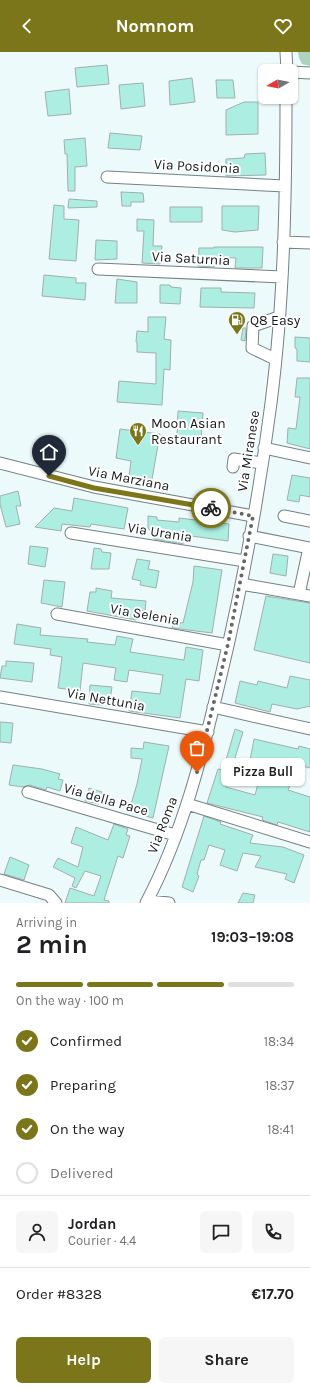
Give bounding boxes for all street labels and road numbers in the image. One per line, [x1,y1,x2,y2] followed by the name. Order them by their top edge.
[153,156,241,177] street label: Via Posidonia
[151,248,231,269] street label: Via Saturnia
[234,409,263,493] street label: Via Miranese
[87,462,171,495] street label: Via Marziana
[126,519,194,546] street label: Via Urania
[109,600,181,629] street label: Via Selenia
[65,684,146,715] street label: Via Nettunia
[62,779,150,820] street label: Via della Pace
[144,794,181,856] street label: Via Roma

